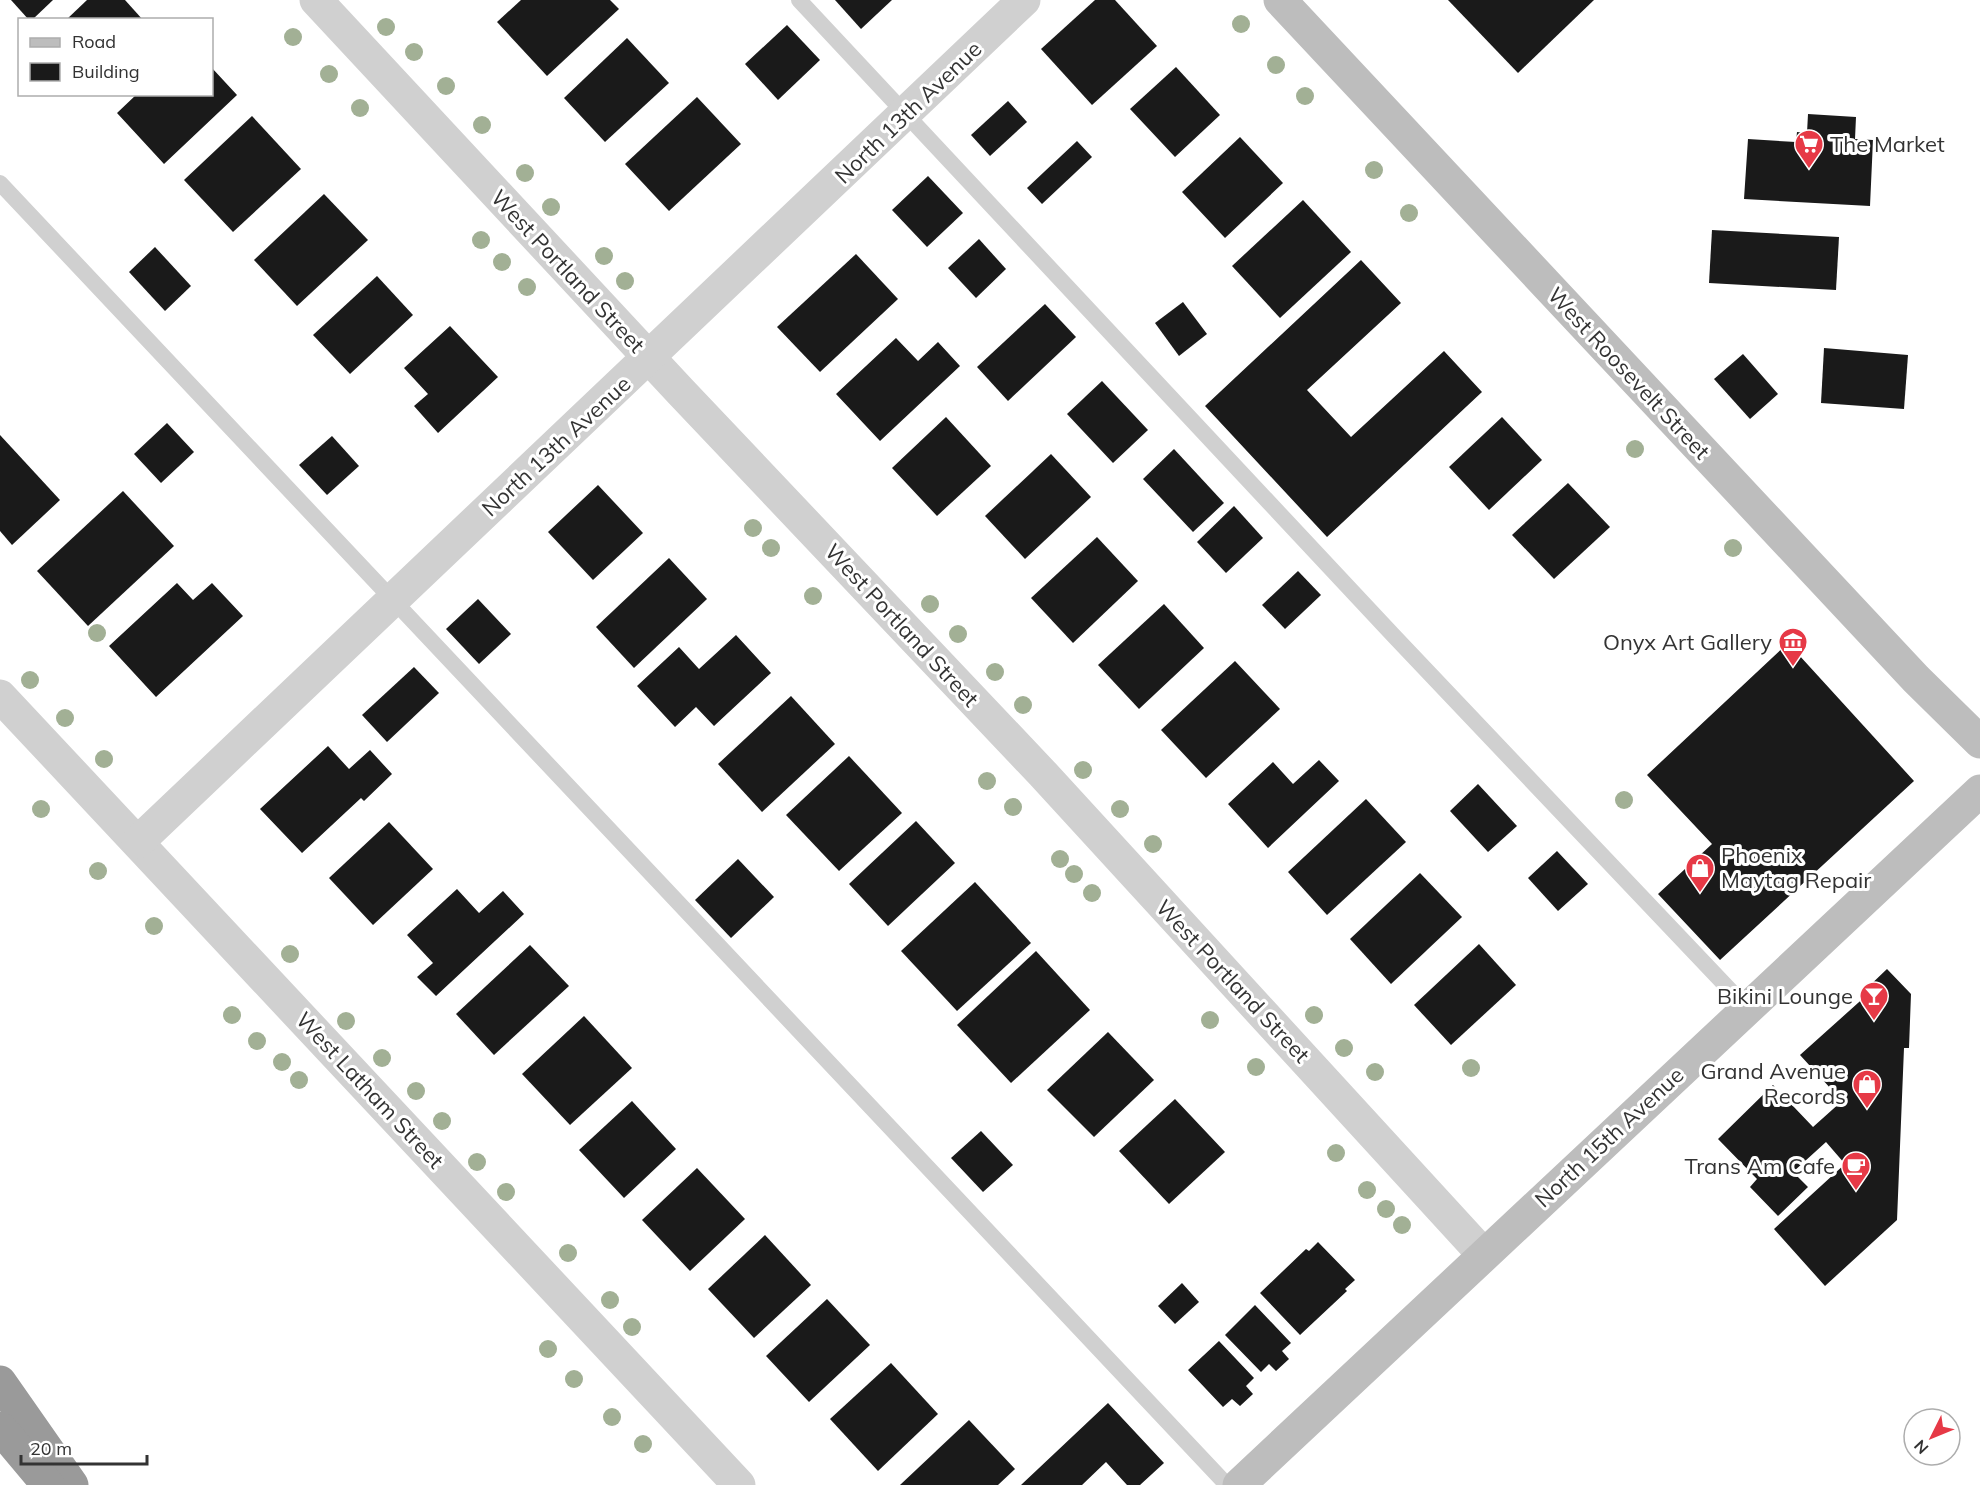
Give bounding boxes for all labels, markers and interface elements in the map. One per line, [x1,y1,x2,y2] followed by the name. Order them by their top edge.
[18,18,213,96] legend
[72,30,116,53] text: Road
[829,35,987,189] street label: North 13th Avenue
[72,60,140,83] text: Building
[1793,128,1825,170] supermarket icon: The Market
[1830,130,1945,158] place label: The Market
[485,184,651,359] street label: West Portland Street
[1542,281,1716,465] street label: West Roosevelt Street
[476,370,636,522] street label: North 13th Avenue
[819,538,985,713] street label: West Portland Street
[1777,626,1809,668] museum icon: Onyx Art Gallery
[1603,628,1772,656] place label: Onyx Art Gallery
[1721,841,1871,894] place label: Phoenix Maytag Repair
[1684,852,1716,894] shop icon: Phoenix Maytag Repair
[1150,894,1316,1069] street label: West Portland Street
[1858,980,1890,1022] bar icon: Bikini Lounge
[1717,982,1853,1010] place label: Bikini Lounge
[290,1006,450,1174] street label: West Latham Street
[1700,1057,1846,1110] place label: Grand Avenue Records
[1529,1061,1689,1213] street label: North 15th Avenue
[1851,1068,1883,1110] shop icon: Grand Avenue Records
[1840,1150,1872,1192] cafe icon: Trans Am Cafe
[1685,1152,1835,1180] place label: Trans Am Cafe
[1902,1407,1962,1467] north arrow
[21,1428,147,1466] scale bar
[1910,1436,1932,1458] text: N
[30,1437,72,1460] text: 20 m

